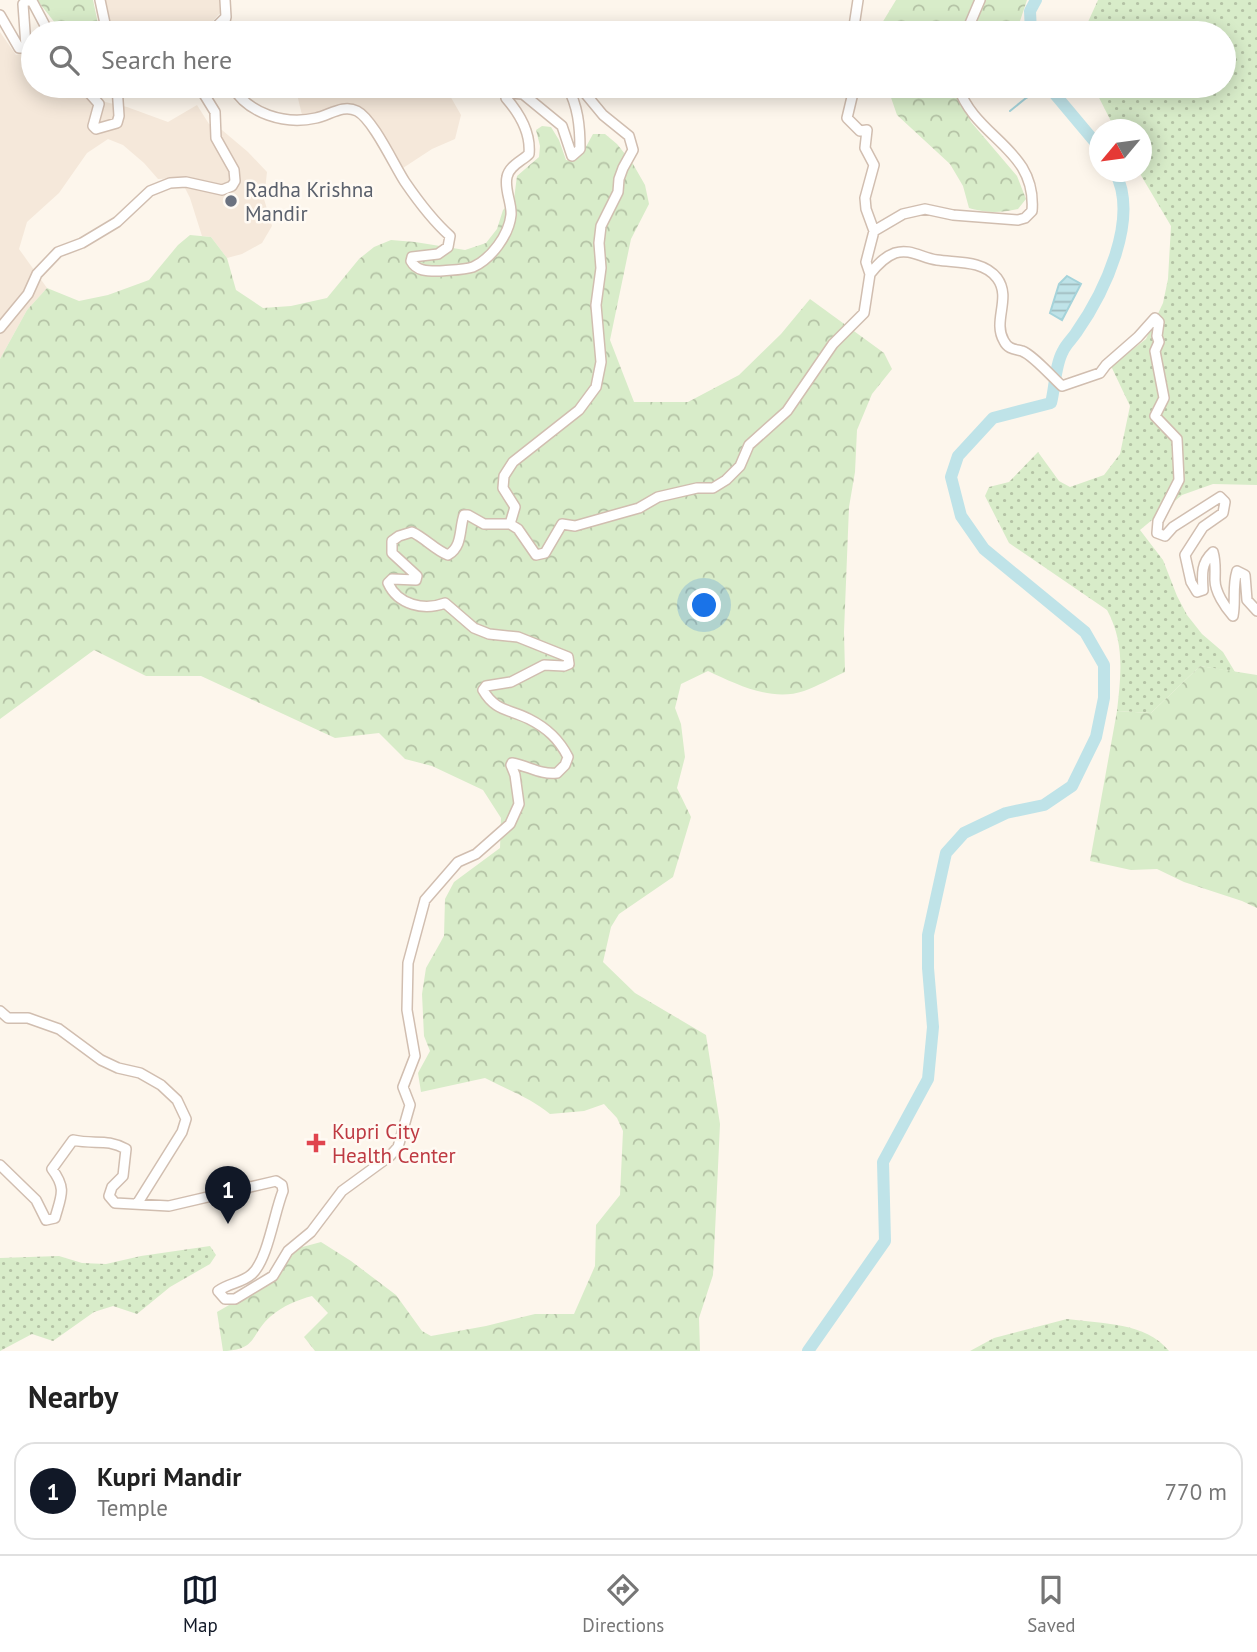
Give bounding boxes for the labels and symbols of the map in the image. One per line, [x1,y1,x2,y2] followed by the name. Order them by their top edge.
[1089,119,1152,182] north arrow
[245,176,374,227] place label: Radha Krishna Mandir
[223,193,239,209] marker: Radha Krishna Mandir
[687,588,721,622] your location
[332,1118,456,1169] place label: Kupri City Health Center
[306,1133,326,1153] marker: Kupri City Health Center
[205,1166,251,1224] pin: 1

